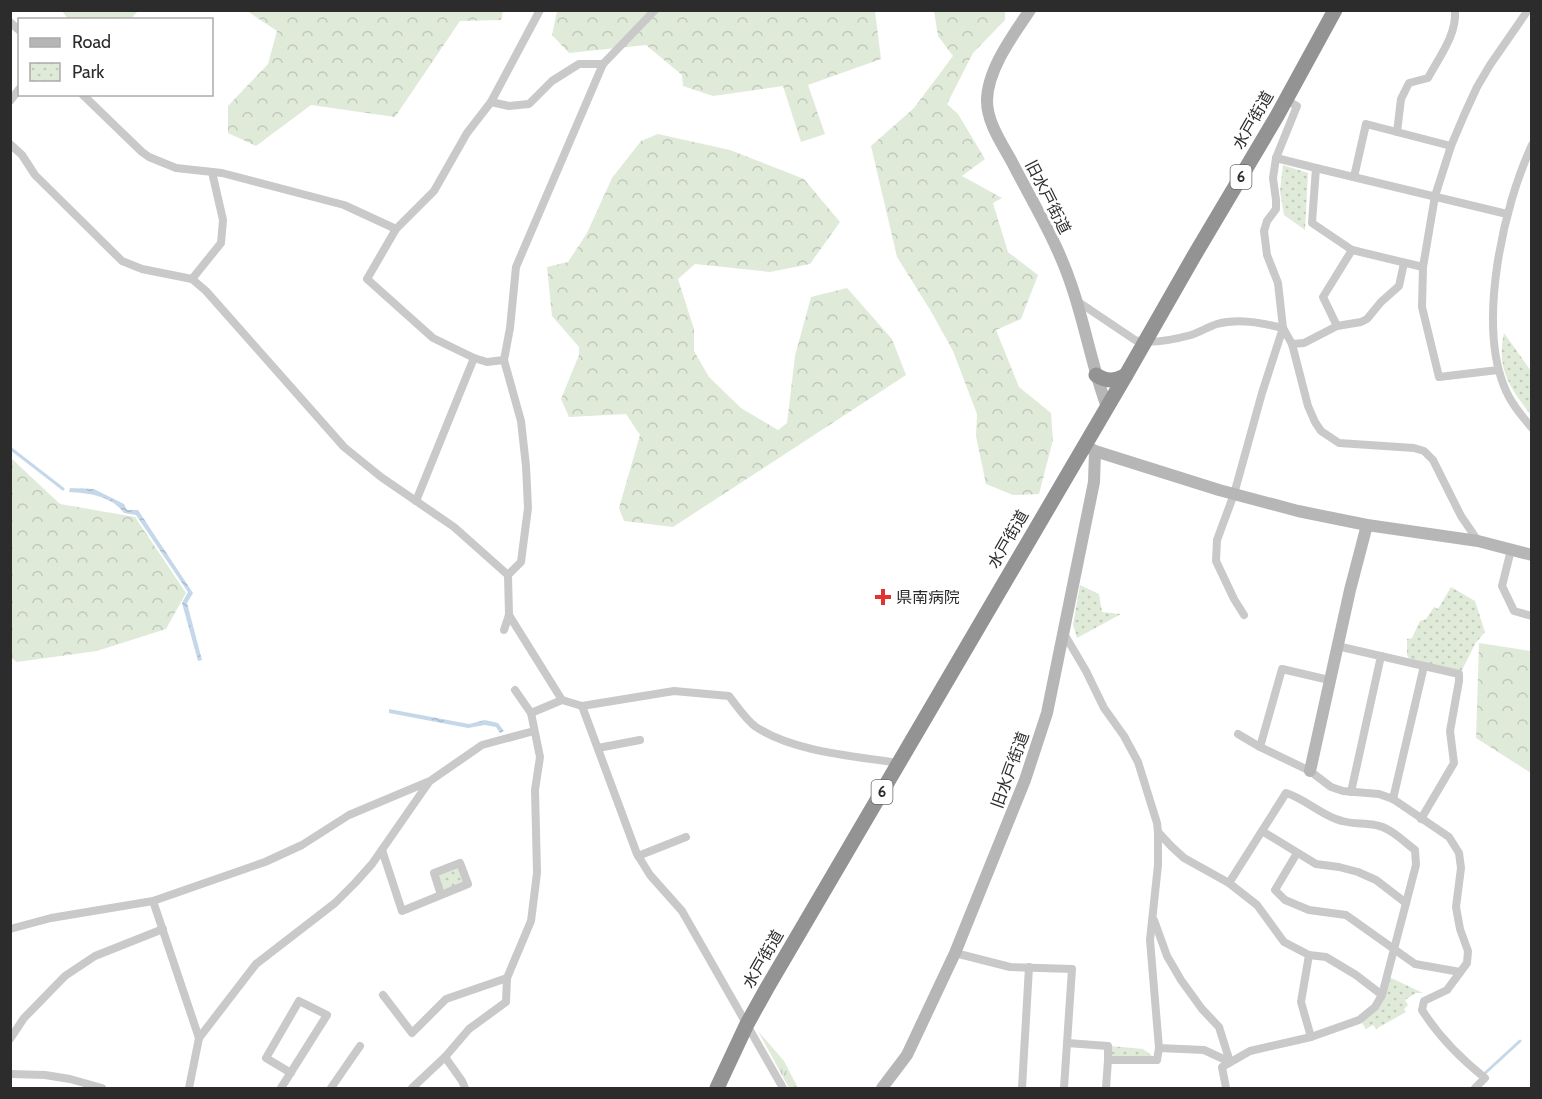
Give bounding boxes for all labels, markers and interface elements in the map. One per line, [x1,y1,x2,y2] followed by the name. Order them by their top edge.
[18,18,213,96] legend
[72,31,111,53] text: Road
[72,61,105,83] text: Park
[1229,88,1277,152] street label: 水戸街道
[1021,157,1075,237] street label: 旧水戸街道
[1230,165,1252,189] road number: 6
[984,507,1032,571] street label: 水戸街道
[874,588,892,606] marker: 県南病院
[896,588,960,607] place label: 県南病院
[987,729,1033,811] street label: 旧水戸街道
[872,780,892,804] road number: 6
[739,927,787,991] street label: 水戸街道

